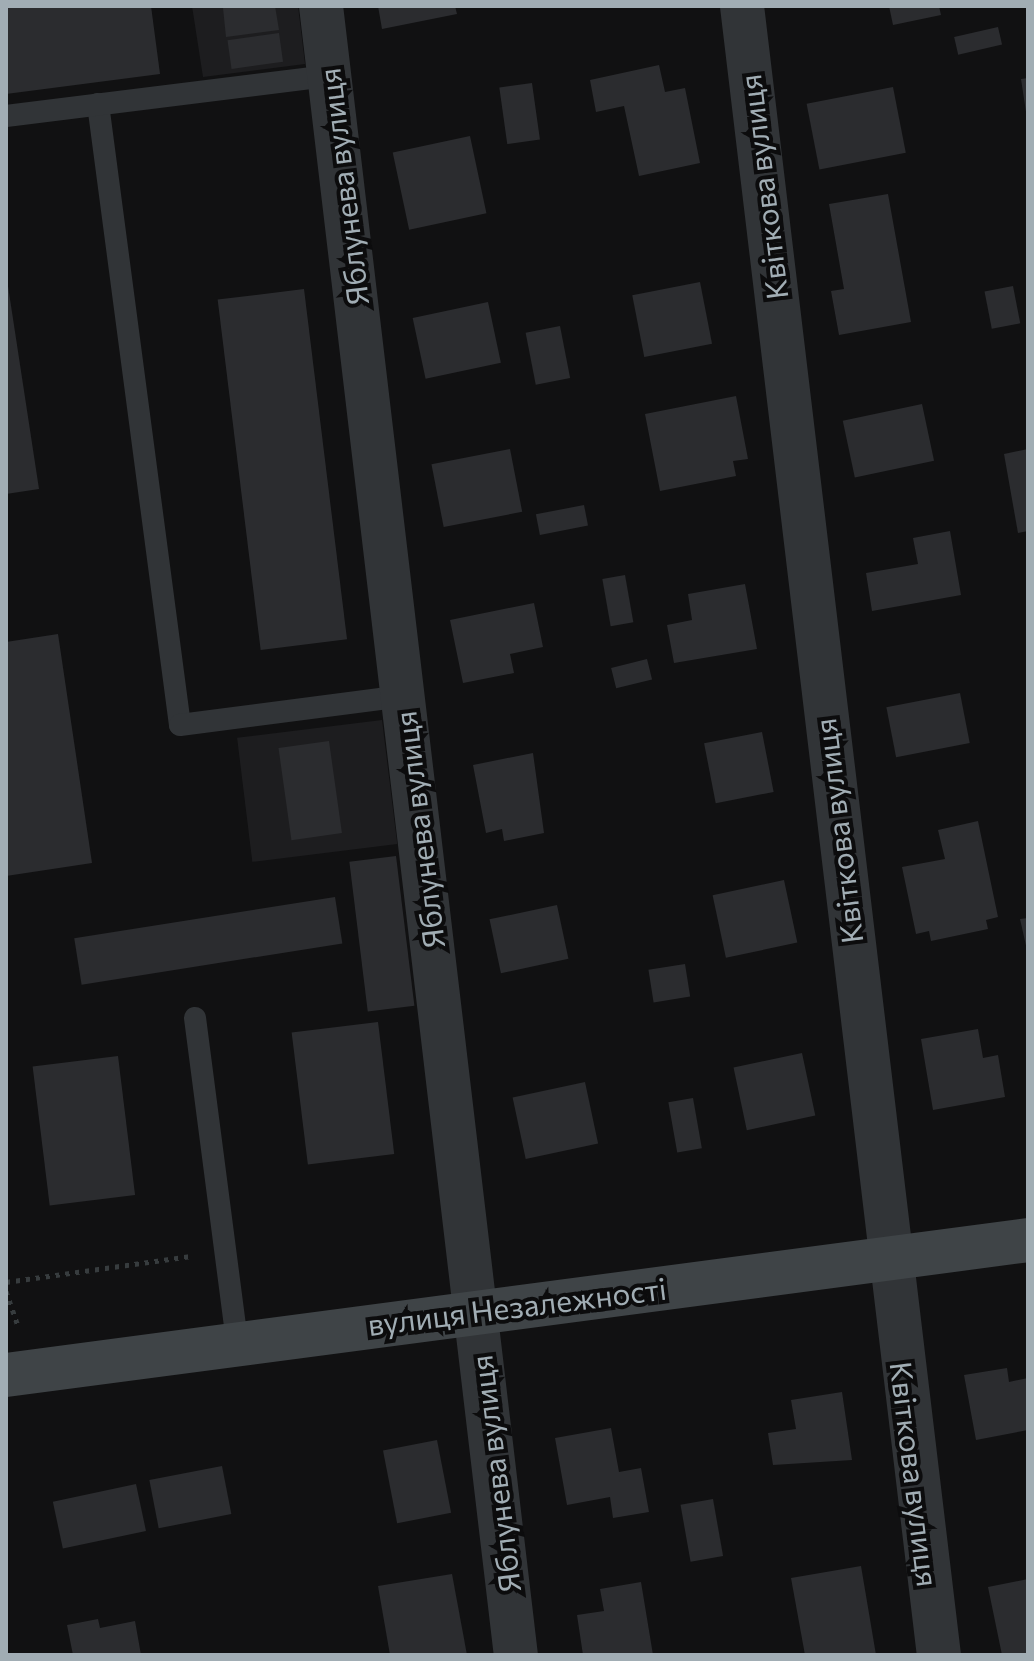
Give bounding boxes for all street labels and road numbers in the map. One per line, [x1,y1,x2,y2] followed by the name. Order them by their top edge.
[311,66,375,308] street label: Яблунева вулиця
[731,72,795,302] street label: Квіткова вулиця
[387,709,451,951] street label: Яблунева вулиця
[806,716,870,946] street label: Квіткова вулиця
[366,1270,668,1342] street label: вулиця Незалежності
[463,1353,527,1595] street label: Яблунева вулиця
[883,1359,947,1589] street label: Квіткова вулиця

